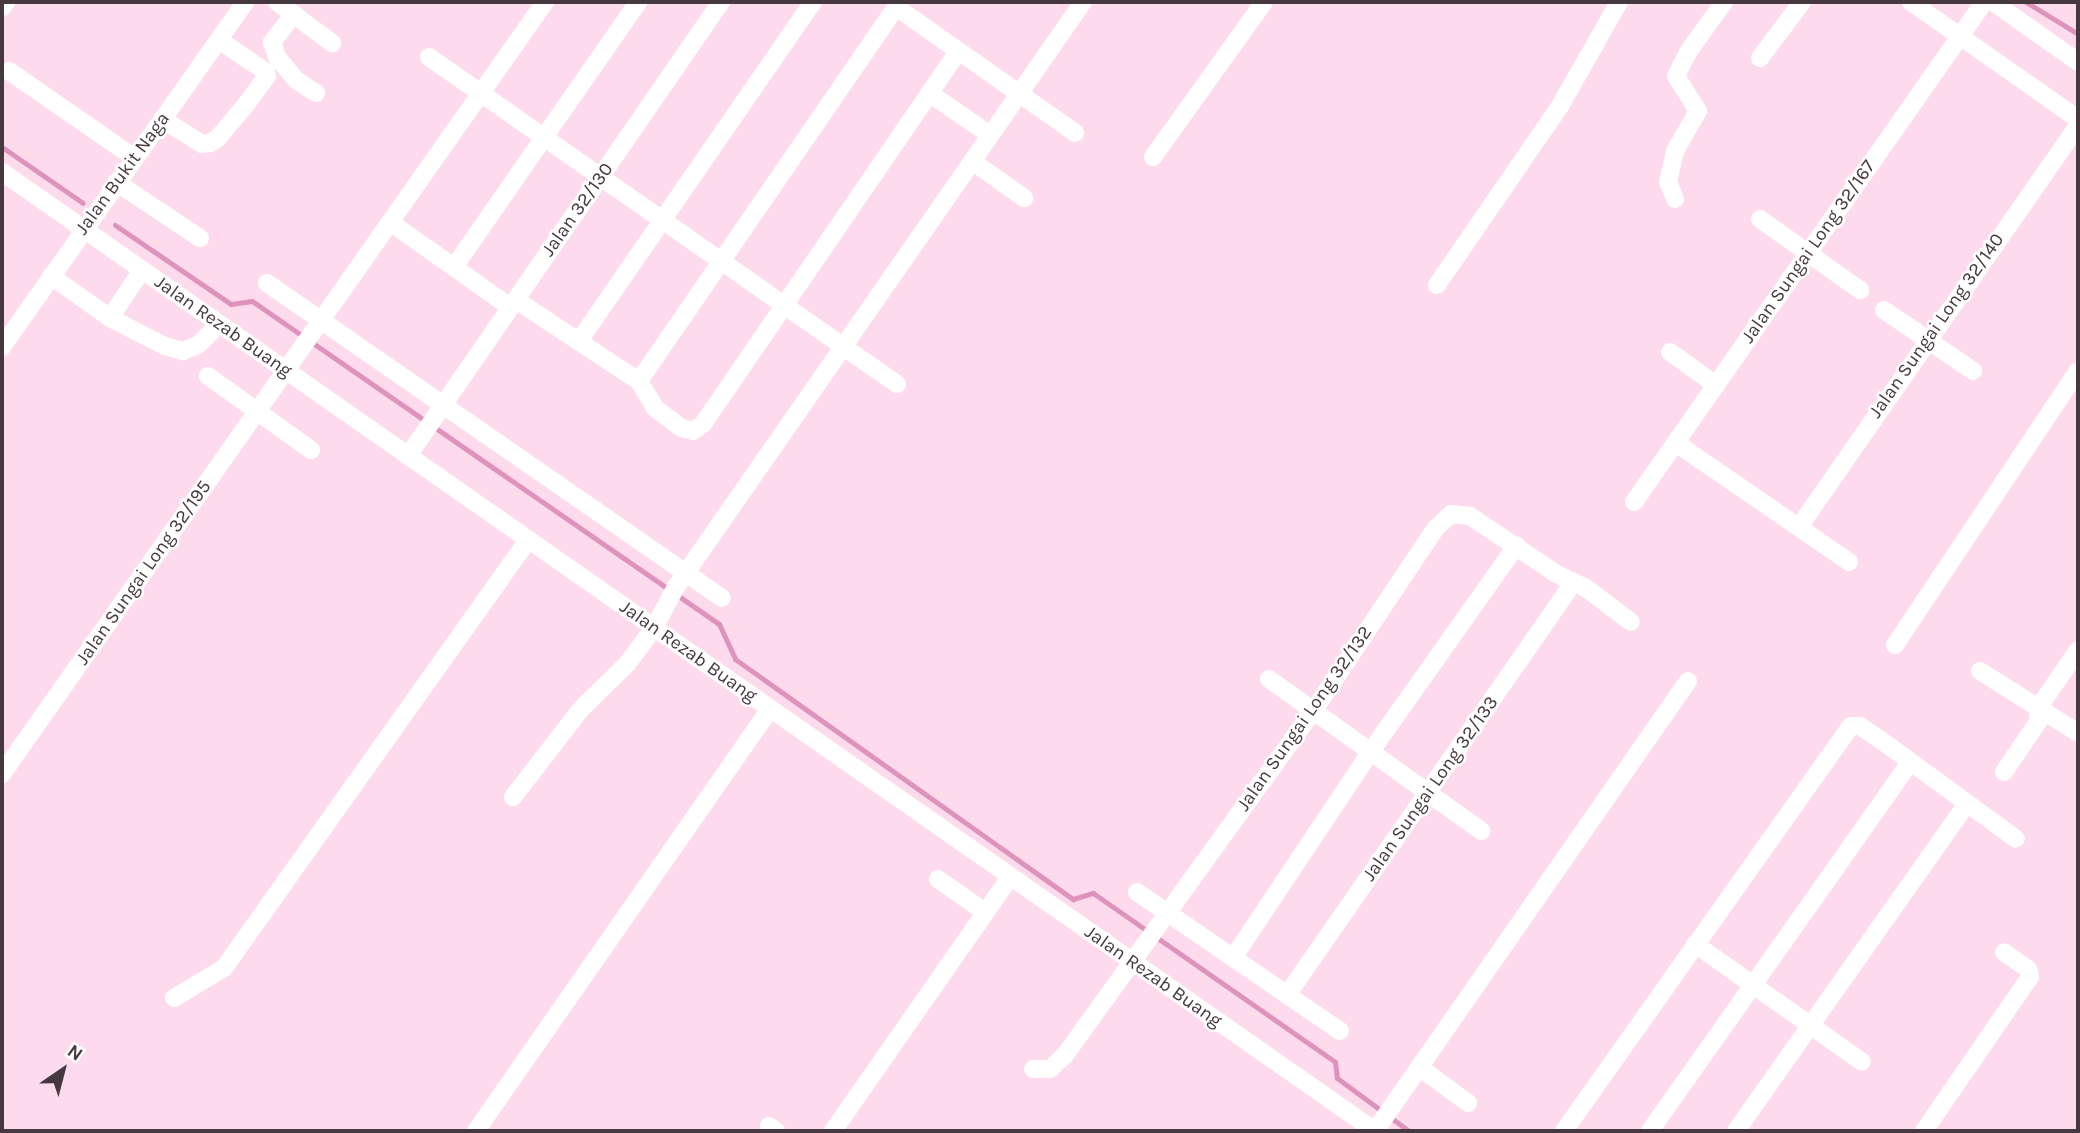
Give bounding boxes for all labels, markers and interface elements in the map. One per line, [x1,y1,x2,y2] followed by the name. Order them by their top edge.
[71,108,175,240] street label: Jalan Bukit Naga
[1737,156,1881,348] street label: Jalan Sungai Long 32/167
[537,159,619,261] street label: Jalan 32/130
[1864,229,2010,423] street label: Jalan Sungai Long 32/140
[150,271,296,383] street label: Jalan Rezab Buang
[72,476,216,670] street label: Jalan Sungai Long 32/195
[615,596,761,708] street label: Jalan Rezab Buang
[1232,622,1378,816] street label: Jalan Sungai Long 32/132
[1358,692,1504,886] street label: Jalan Sungai Long 32/133
[1080,921,1226,1033] street label: Jalan Rezab Buang
[28,1035,98,1105] north arrow
[63,1040,87,1066] text: N

